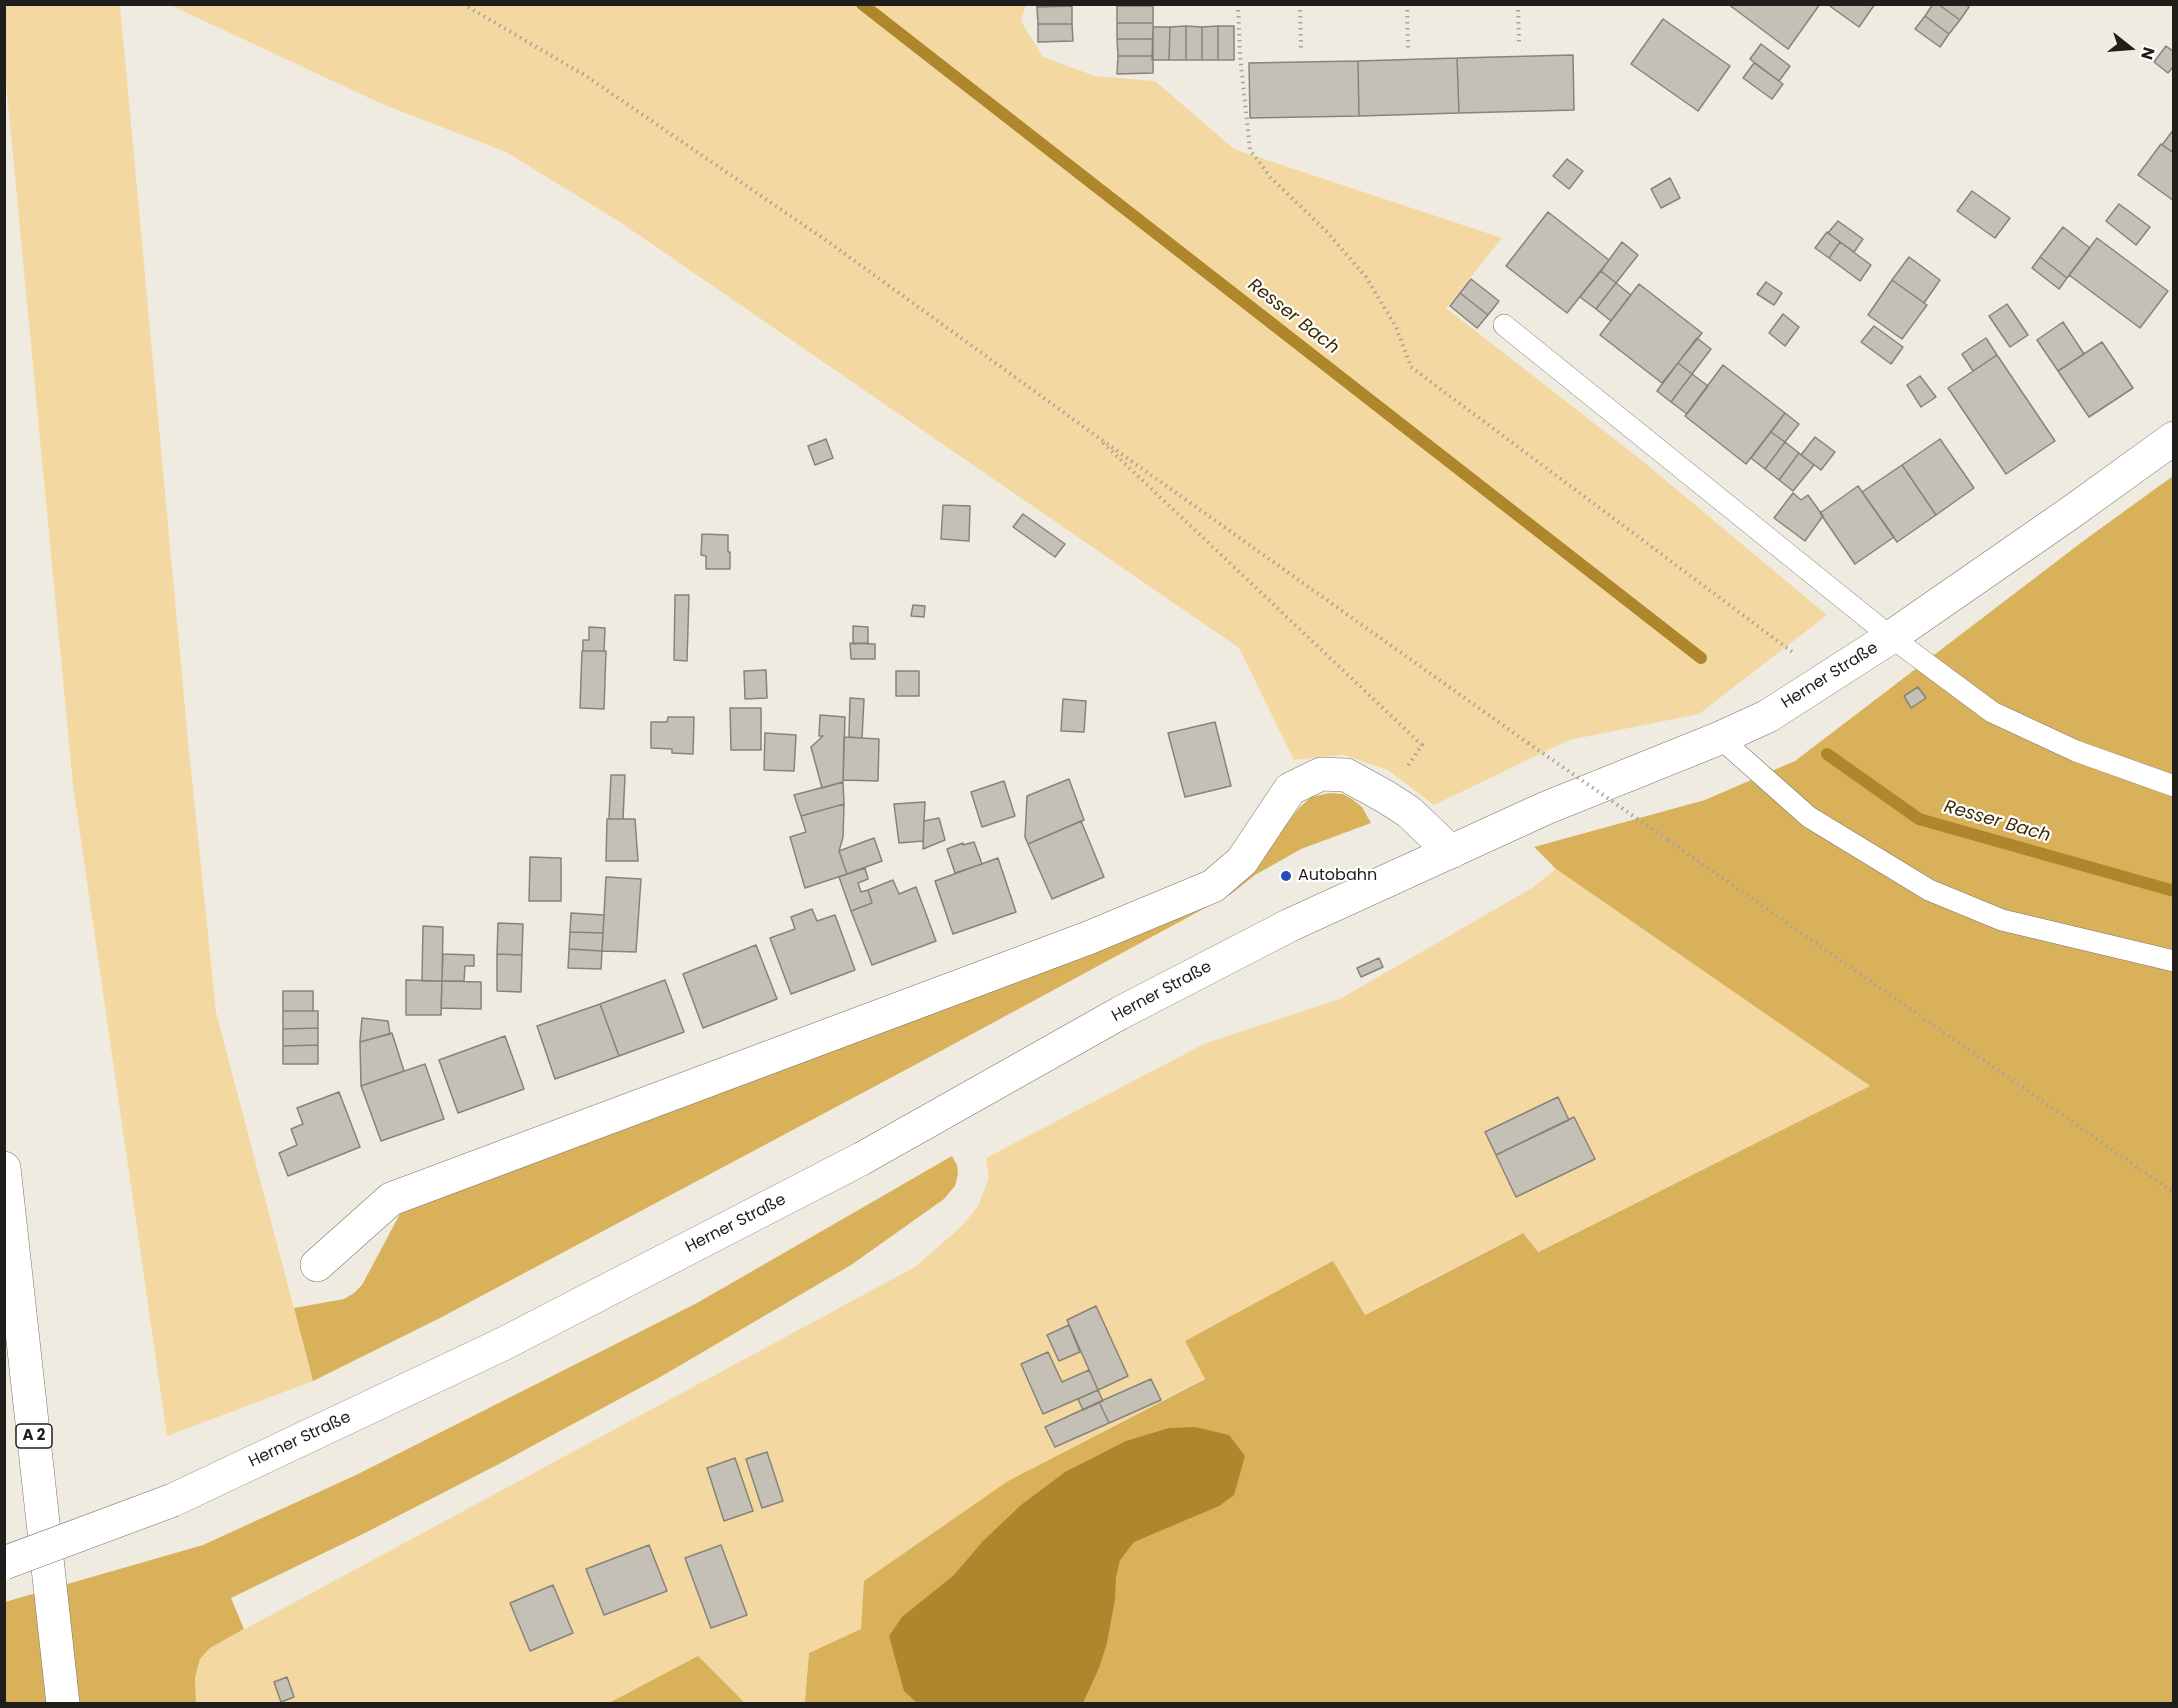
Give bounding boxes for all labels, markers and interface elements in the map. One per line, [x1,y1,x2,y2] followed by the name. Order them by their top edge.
[2100,18,2160,78] north arrow
[2135,44,2160,63] text: N
[1243,275,1343,359] water label: Resser Bach
[1778,639,1882,713] street label: Herner Straße
[1941,796,2053,848] water label: Resser Bach
[1298,866,1377,886] place label: Autobahn
[1279,869,1293,883] marker: Autobahn
[1109,958,1215,1026] street label: Herner Straße
[683,1190,789,1258] street label: Herner Straße
[246,1408,354,1472] street label: Herner Straße
[16,1424,52,1448] road number: A 2

